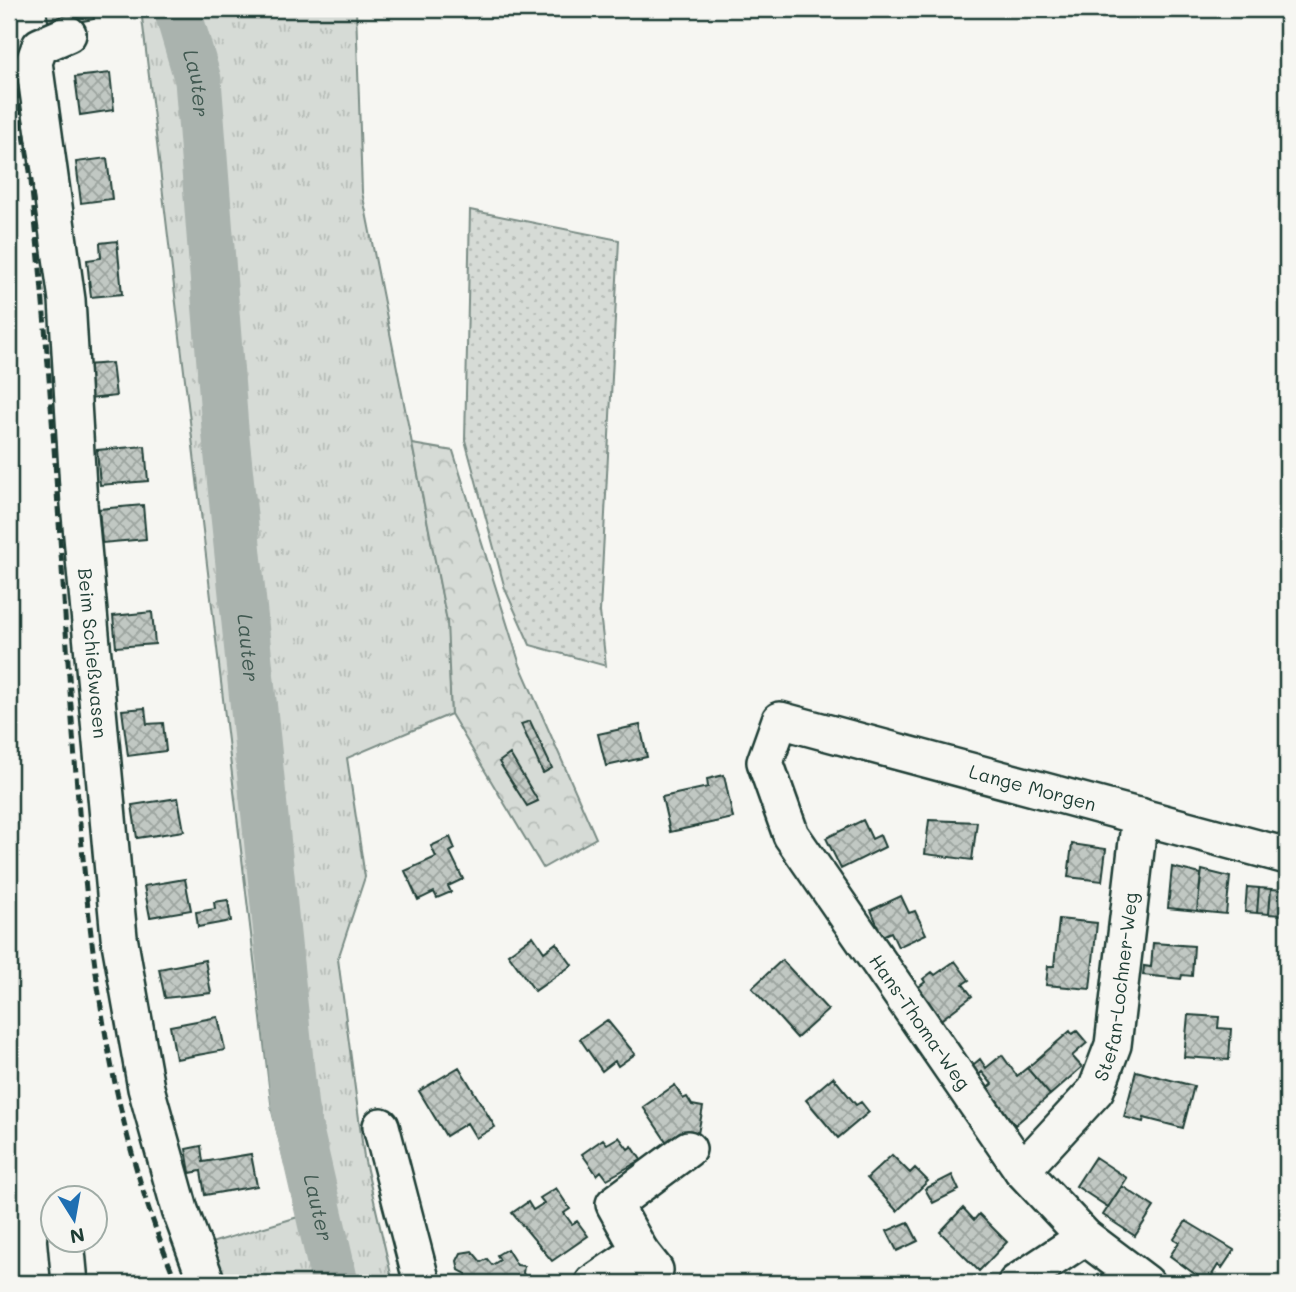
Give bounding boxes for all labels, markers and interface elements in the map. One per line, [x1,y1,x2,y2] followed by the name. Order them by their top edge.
[178,46,216,118] water label: Lauter
[73,567,114,739] street label: Beim Schießwasen
[232,612,266,683] water label: Lauter
[967,758,1099,816] street label: Lange Morgen
[1088,891,1143,1084] street label: Stefan-Lochner-Weg
[864,949,977,1094] street label: Hans-Thoma-Weg
[298,1171,340,1244] water label: Lauter
[38,1184,108,1254] north arrow
[68,1223,87,1250] text: N

